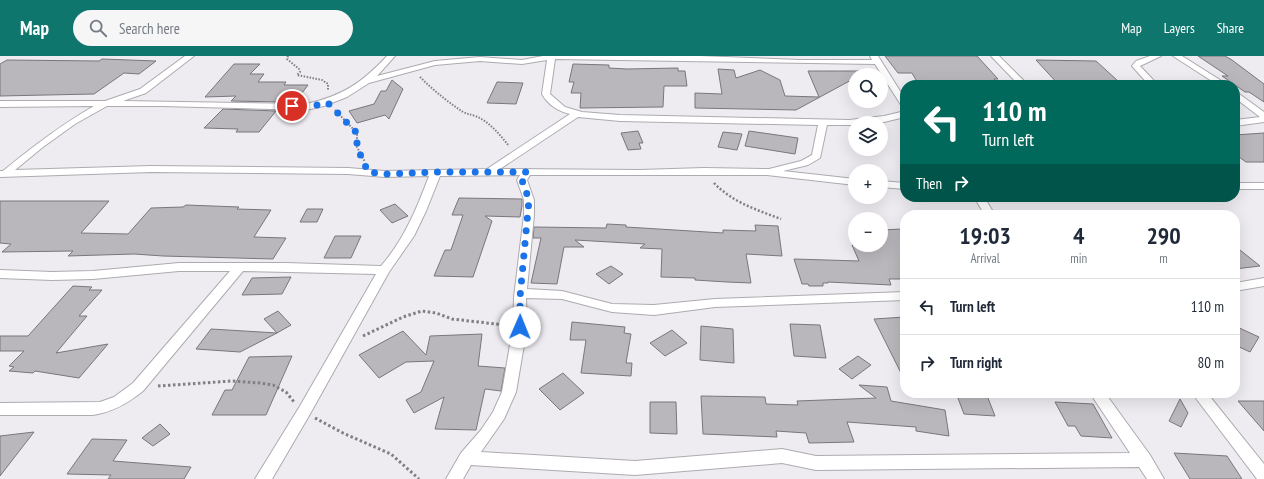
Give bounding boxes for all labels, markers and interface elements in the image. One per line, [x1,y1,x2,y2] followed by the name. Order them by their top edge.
[73,10,353,46] search box
[20,16,49,40] text: Map
[87,17,109,39] icon: search
[119,19,180,38] text: Search here
[1121,19,1142,37] text: Map
[1164,19,1195,37] text: Layers
[1217,19,1244,37] text: Share
[848,68,888,252] map controls
[848,68,888,108] button: search
[275,89,309,123] pin
[982,92,1046,129] text: 110 m
[281,95,303,117] icon: arrive
[916,96,968,148] icon: left
[848,116,888,156] button: layers
[982,128,1034,151] text: Turn left
[848,164,888,204] button: +
[950,172,972,194] icon: right
[916,174,942,193] text: Then
[848,212,888,252] button: −
[959,220,1011,251] text: 19:03
[1073,220,1084,251] text: 4
[1146,220,1181,251] text: 290
[970,250,1000,267] text: Arrival
[1070,250,1087,267] text: min
[1159,250,1168,267] text: m
[916,296,938,318] icon: left
[950,297,995,316] text: Turn left
[1191,297,1224,316] text: 110 m
[499,306,541,348] position arrow
[916,352,938,374] icon: right
[950,353,1002,372] text: Turn right
[1198,353,1224,372] text: 80 m

